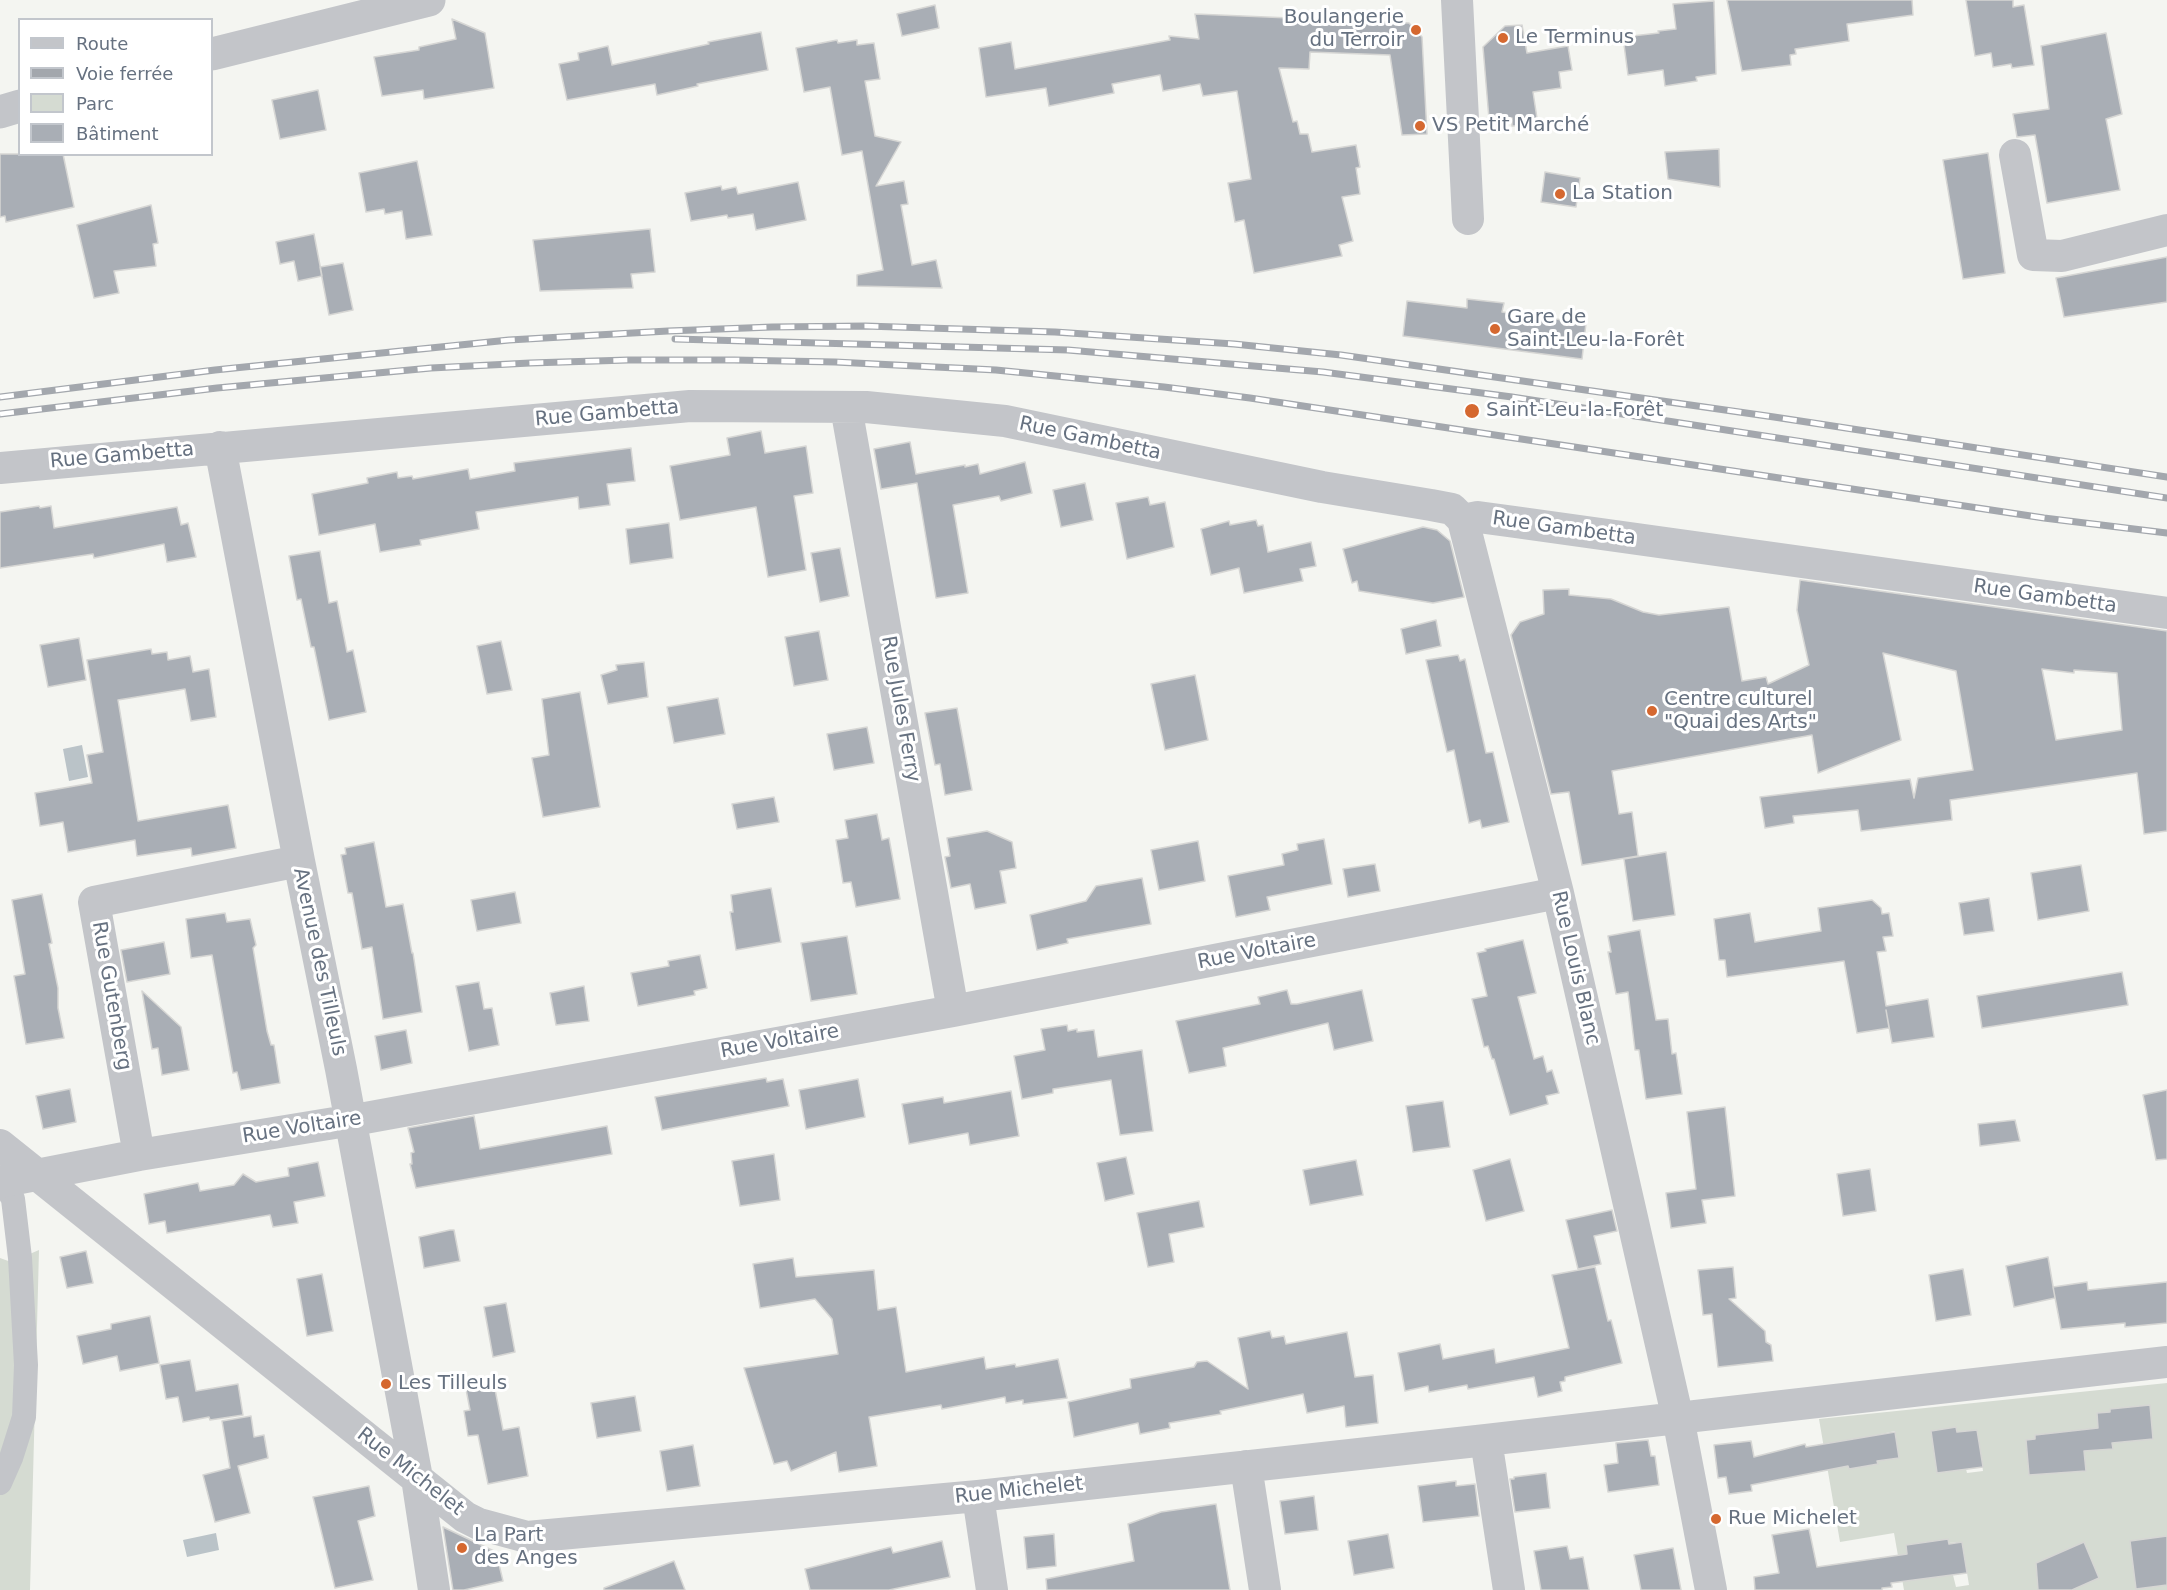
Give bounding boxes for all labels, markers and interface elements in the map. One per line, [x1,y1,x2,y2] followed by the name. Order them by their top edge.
[1284,6,1404,53] place label: Boulangerie du Terroir
[18,18,213,156] legend
[1409,23,1423,37] marker: Boulangerie du Terroir
[1515,26,1634,50] place label: Le Terminus
[1496,31,1510,45] marker: Le Terminus
[76,33,128,54] text: Route
[76,63,173,84] text: Voie ferrée
[76,93,114,114] text: Parc
[1432,114,1589,138] place label: VS Petit Marché
[1413,119,1427,133] marker: VS Petit Marché
[76,123,159,144] text: Bâtiment
[1572,182,1673,206] place label: La Station
[1553,187,1567,201] marker: La Station
[1507,306,1684,353] place label: Gare de Saint-Leu-la-Forêt
[1488,322,1502,336] marker: Gare de Saint-Leu-la-Forêt
[534,396,680,432] street label: Rue Gambetta
[1486,399,1663,423] place label: Saint-Leu-la-Forêt
[1463,402,1481,420] marker: Saint-Leu-la-Forêt
[1017,412,1163,466] street label: Rue Gambetta
[49,438,195,474] street label: Rue Gambetta
[1491,507,1637,551] street label: Rue Gambetta
[1972,575,2118,619] street label: Rue Gambetta
[875,634,925,784] street label: Rue Jules Ferry
[1664,688,1817,735] place label: Centre culturel "Quai des Arts"
[1645,704,1659,718] marker: Centre culturel "Quai des Arts"
[287,866,351,1058] street label: Avenue des Tilleuls
[1546,889,1604,1047] street label: Rue Louis Blanc
[86,920,136,1072] street label: Rue Gutenberg
[1196,929,1318,975] street label: Rue Voltaire
[719,1020,841,1064] street label: Rue Voltaire
[241,1107,363,1149] street label: Rue Voltaire
[398,1372,507,1396] place label: Les Tilleuls
[379,1377,393,1391] marker: Les Tilleuls
[352,1423,468,1521] street label: Rue Michelet
[954,1472,1084,1510] street label: Rue Michelet
[1728,1507,1857,1531] place label: Rue Michelet
[1709,1512,1723,1526] marker: Rue Michelet
[474,1524,578,1571] place label: La Part des Anges
[455,1541,469,1555] marker: La Part des Anges

